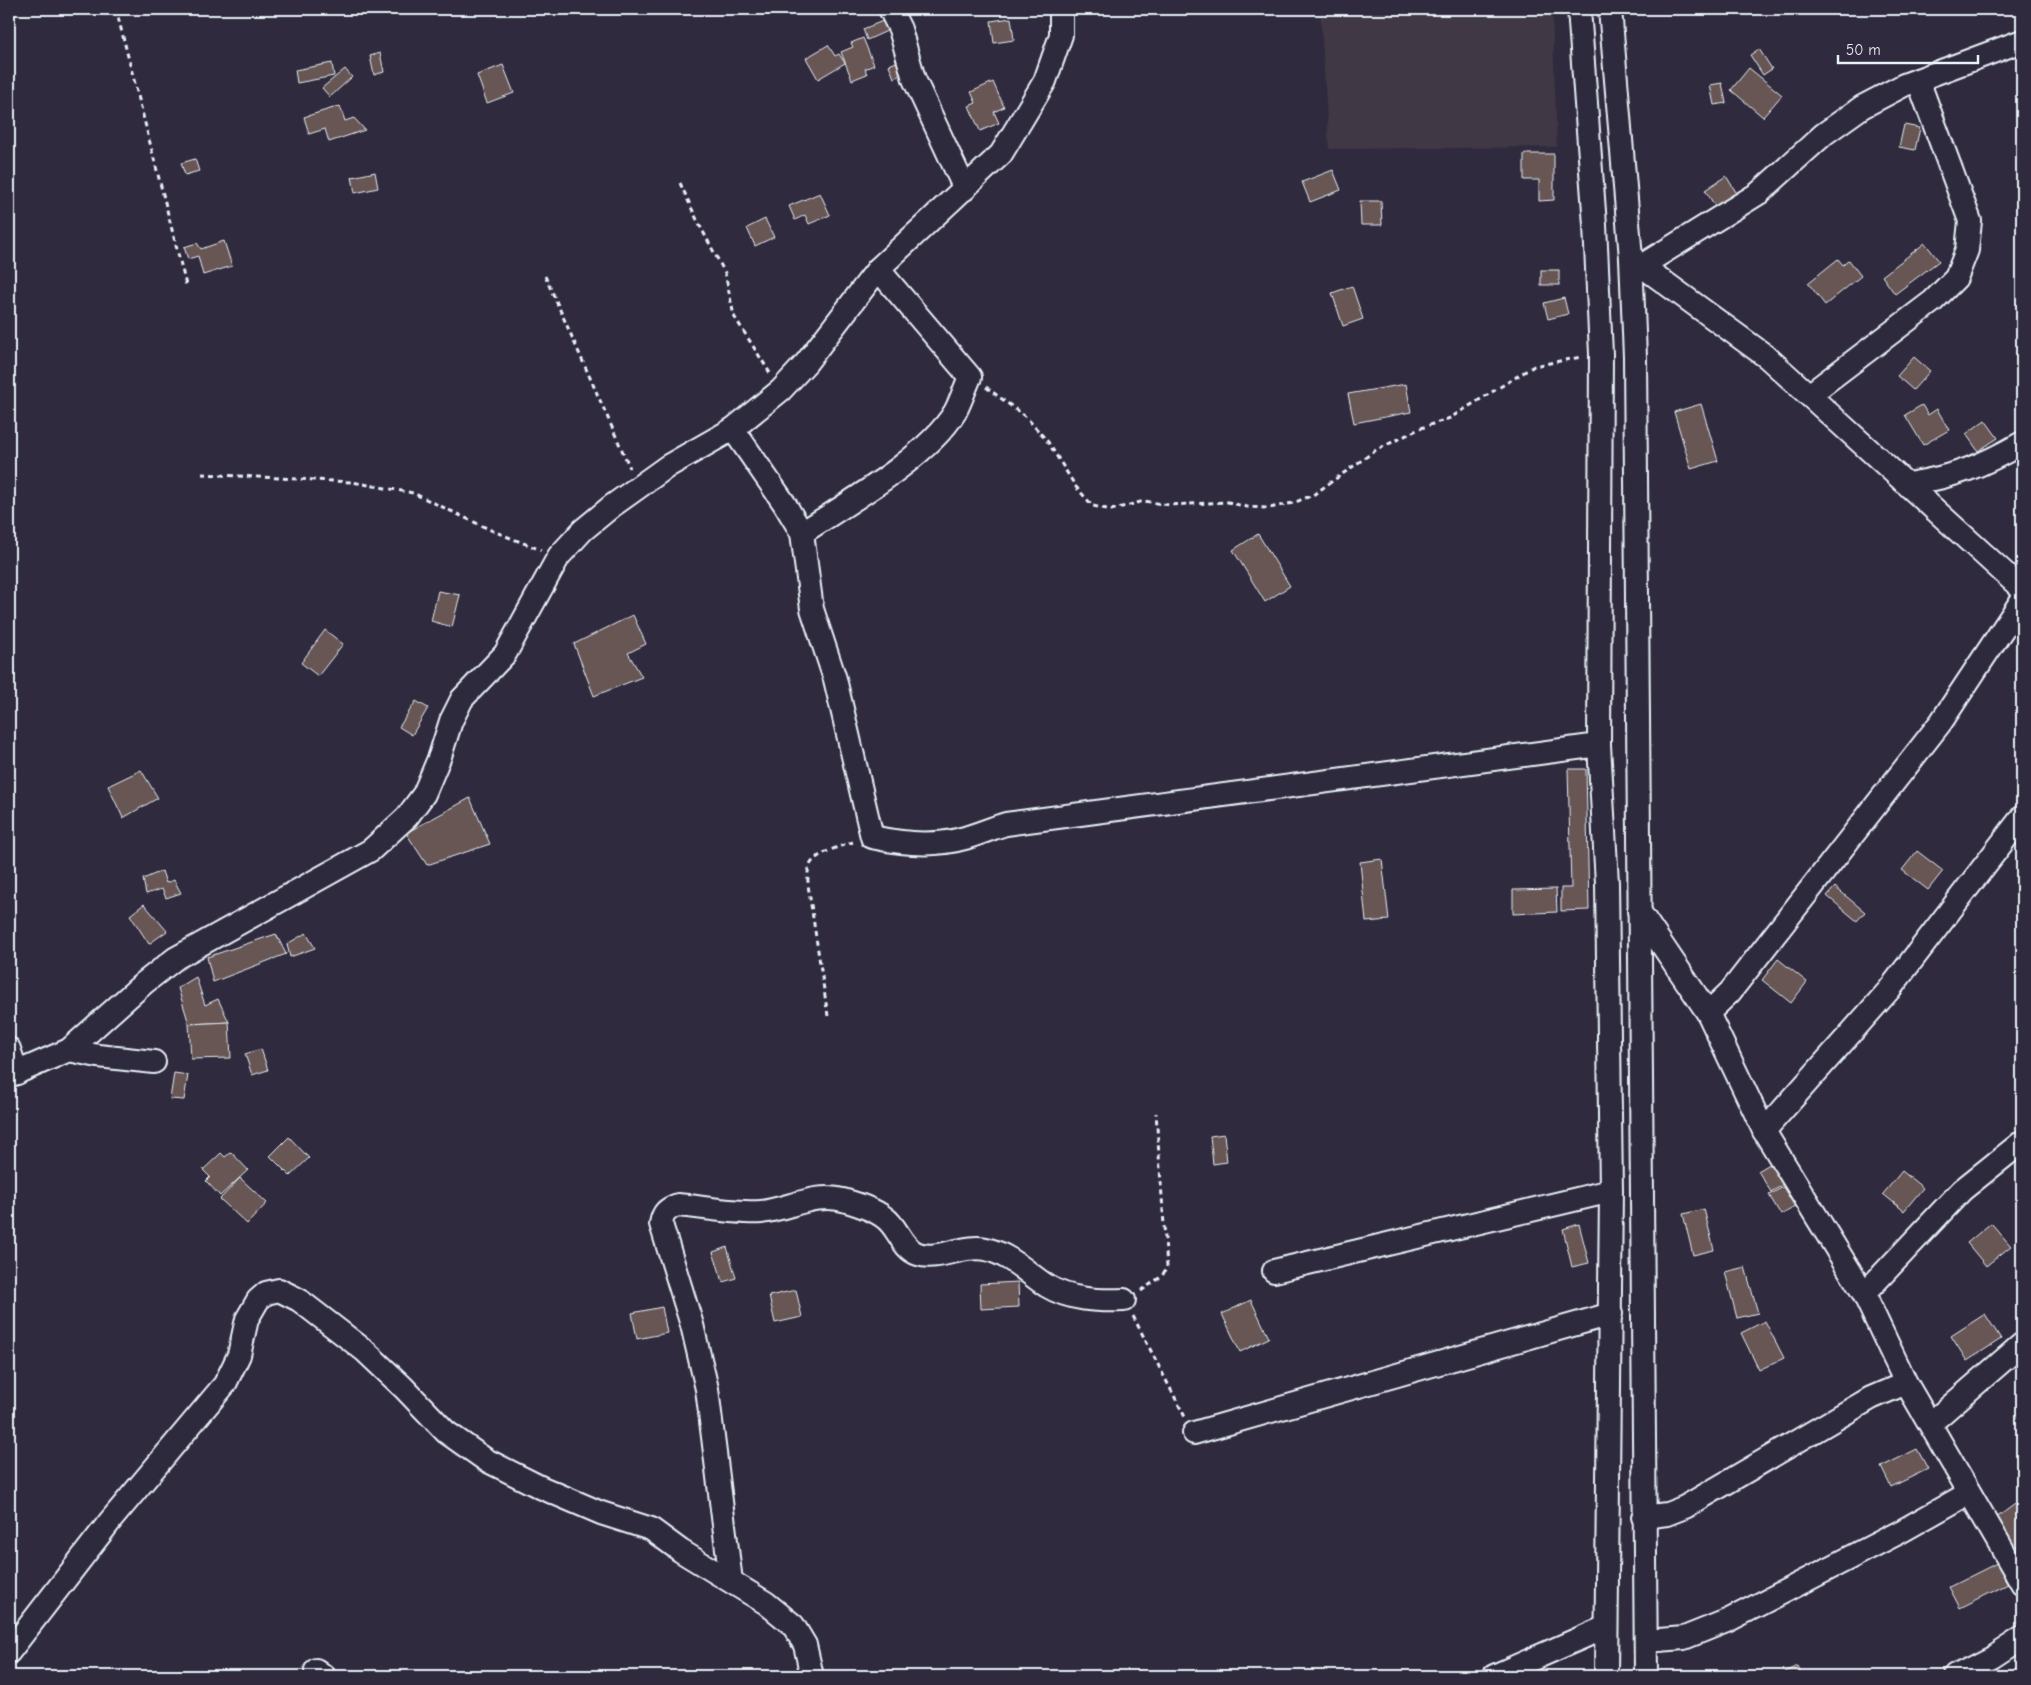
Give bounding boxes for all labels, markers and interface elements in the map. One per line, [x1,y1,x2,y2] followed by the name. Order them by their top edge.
[1838,32,1978,64] scale bar
[1846,41,1881,59] text: 50 m

